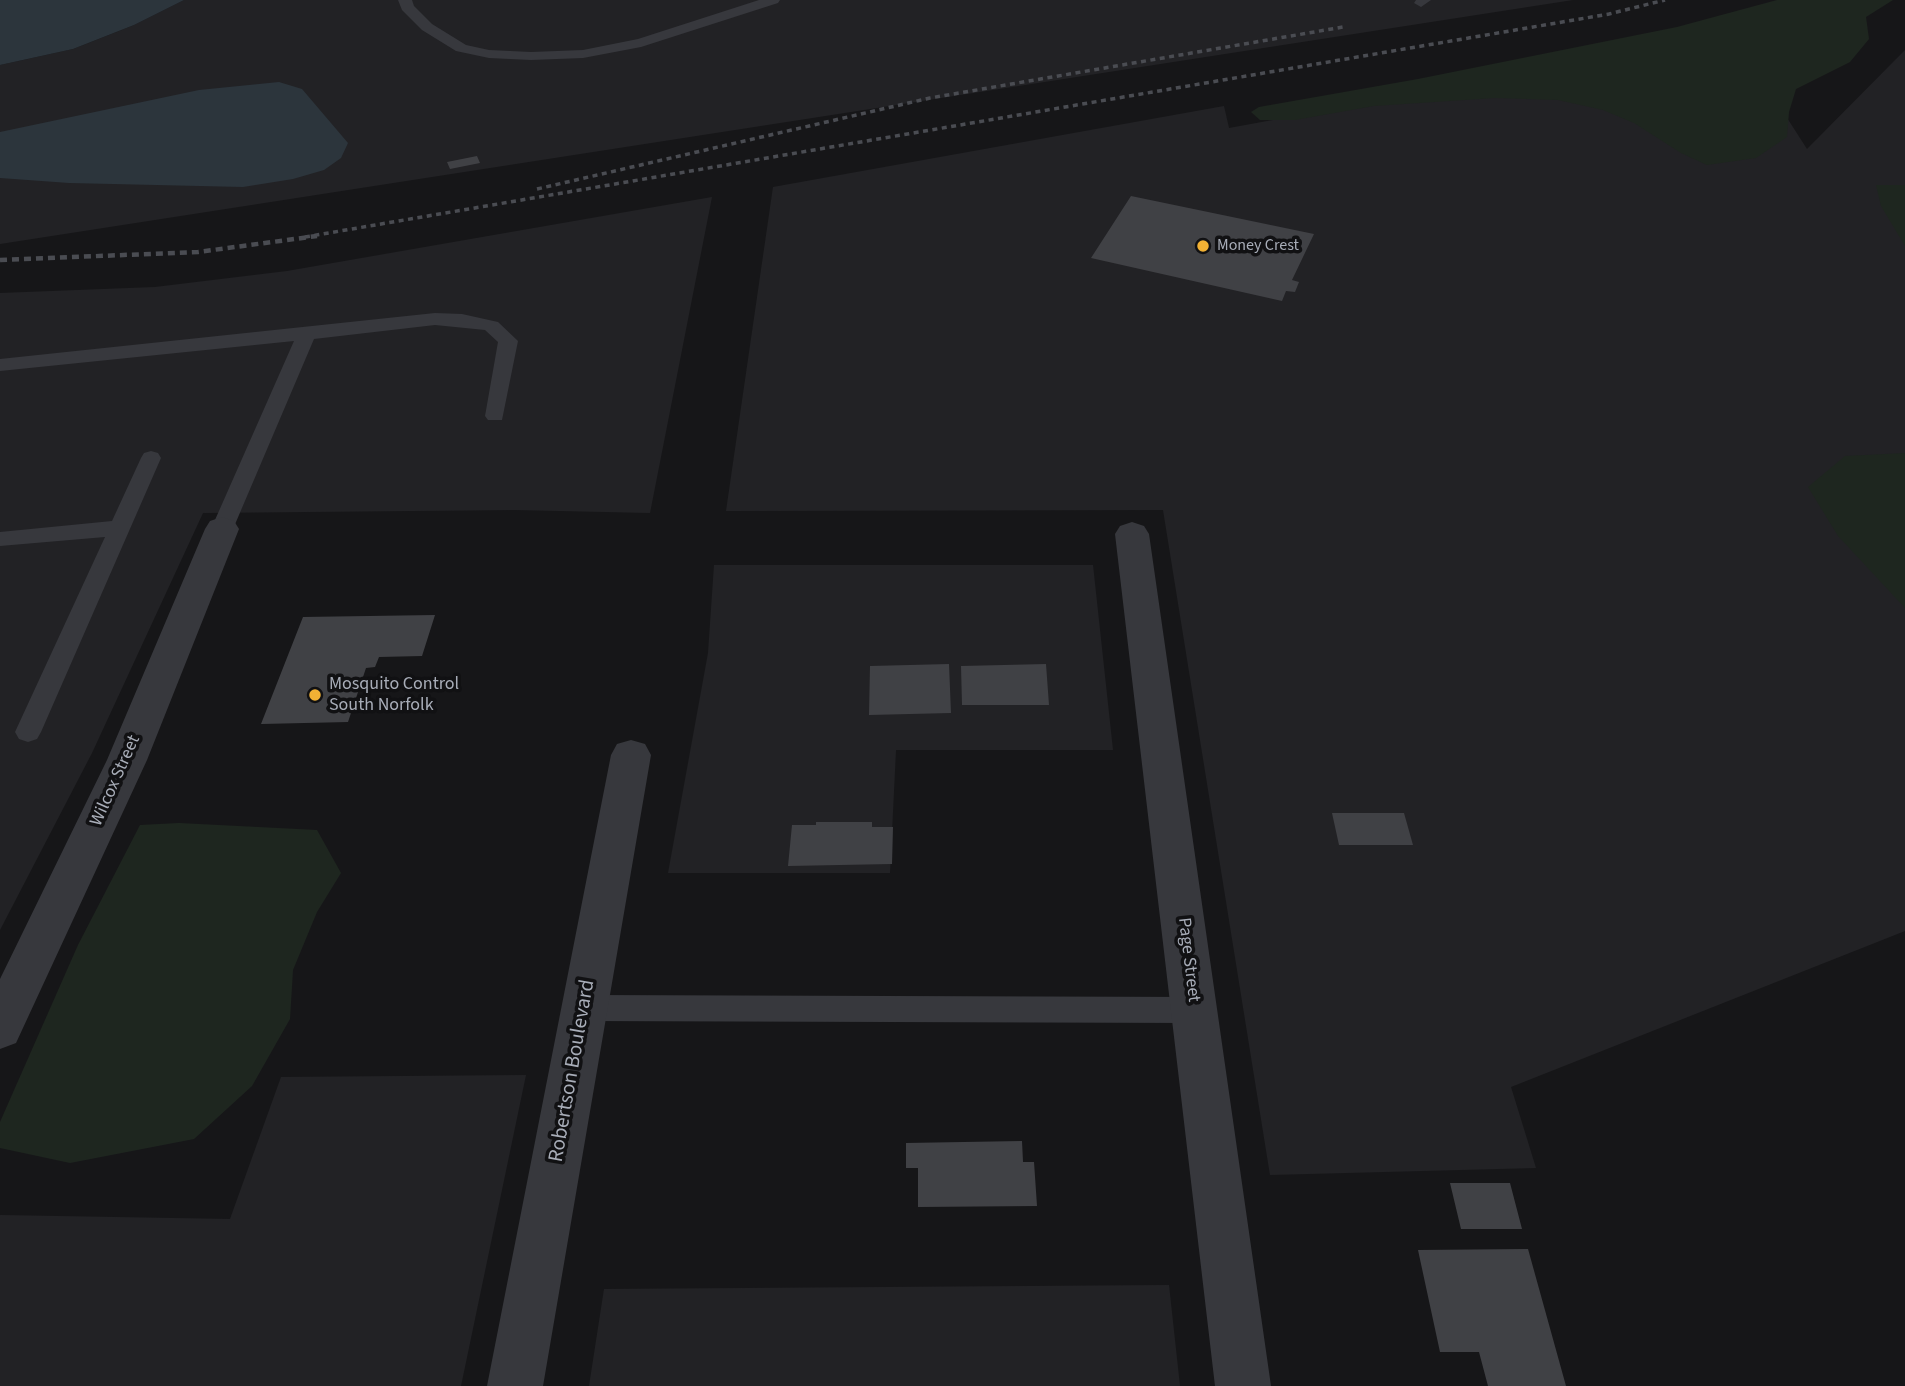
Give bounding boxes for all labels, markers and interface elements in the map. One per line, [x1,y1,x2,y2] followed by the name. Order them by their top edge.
[1217,236,1299,256] place label: Money Crest
[1195,238,1211,254] marker: Money Crest
[329,674,459,716] place label: Mosquito Control South Norfolk
[307,687,323,703] marker: Mosquito Control South Norfolk
[86,732,146,830] street label: Wilcox Street
[1172,917,1204,1003] street label: Page Street
[545,978,601,1164] street label: Robertson Boulevard

